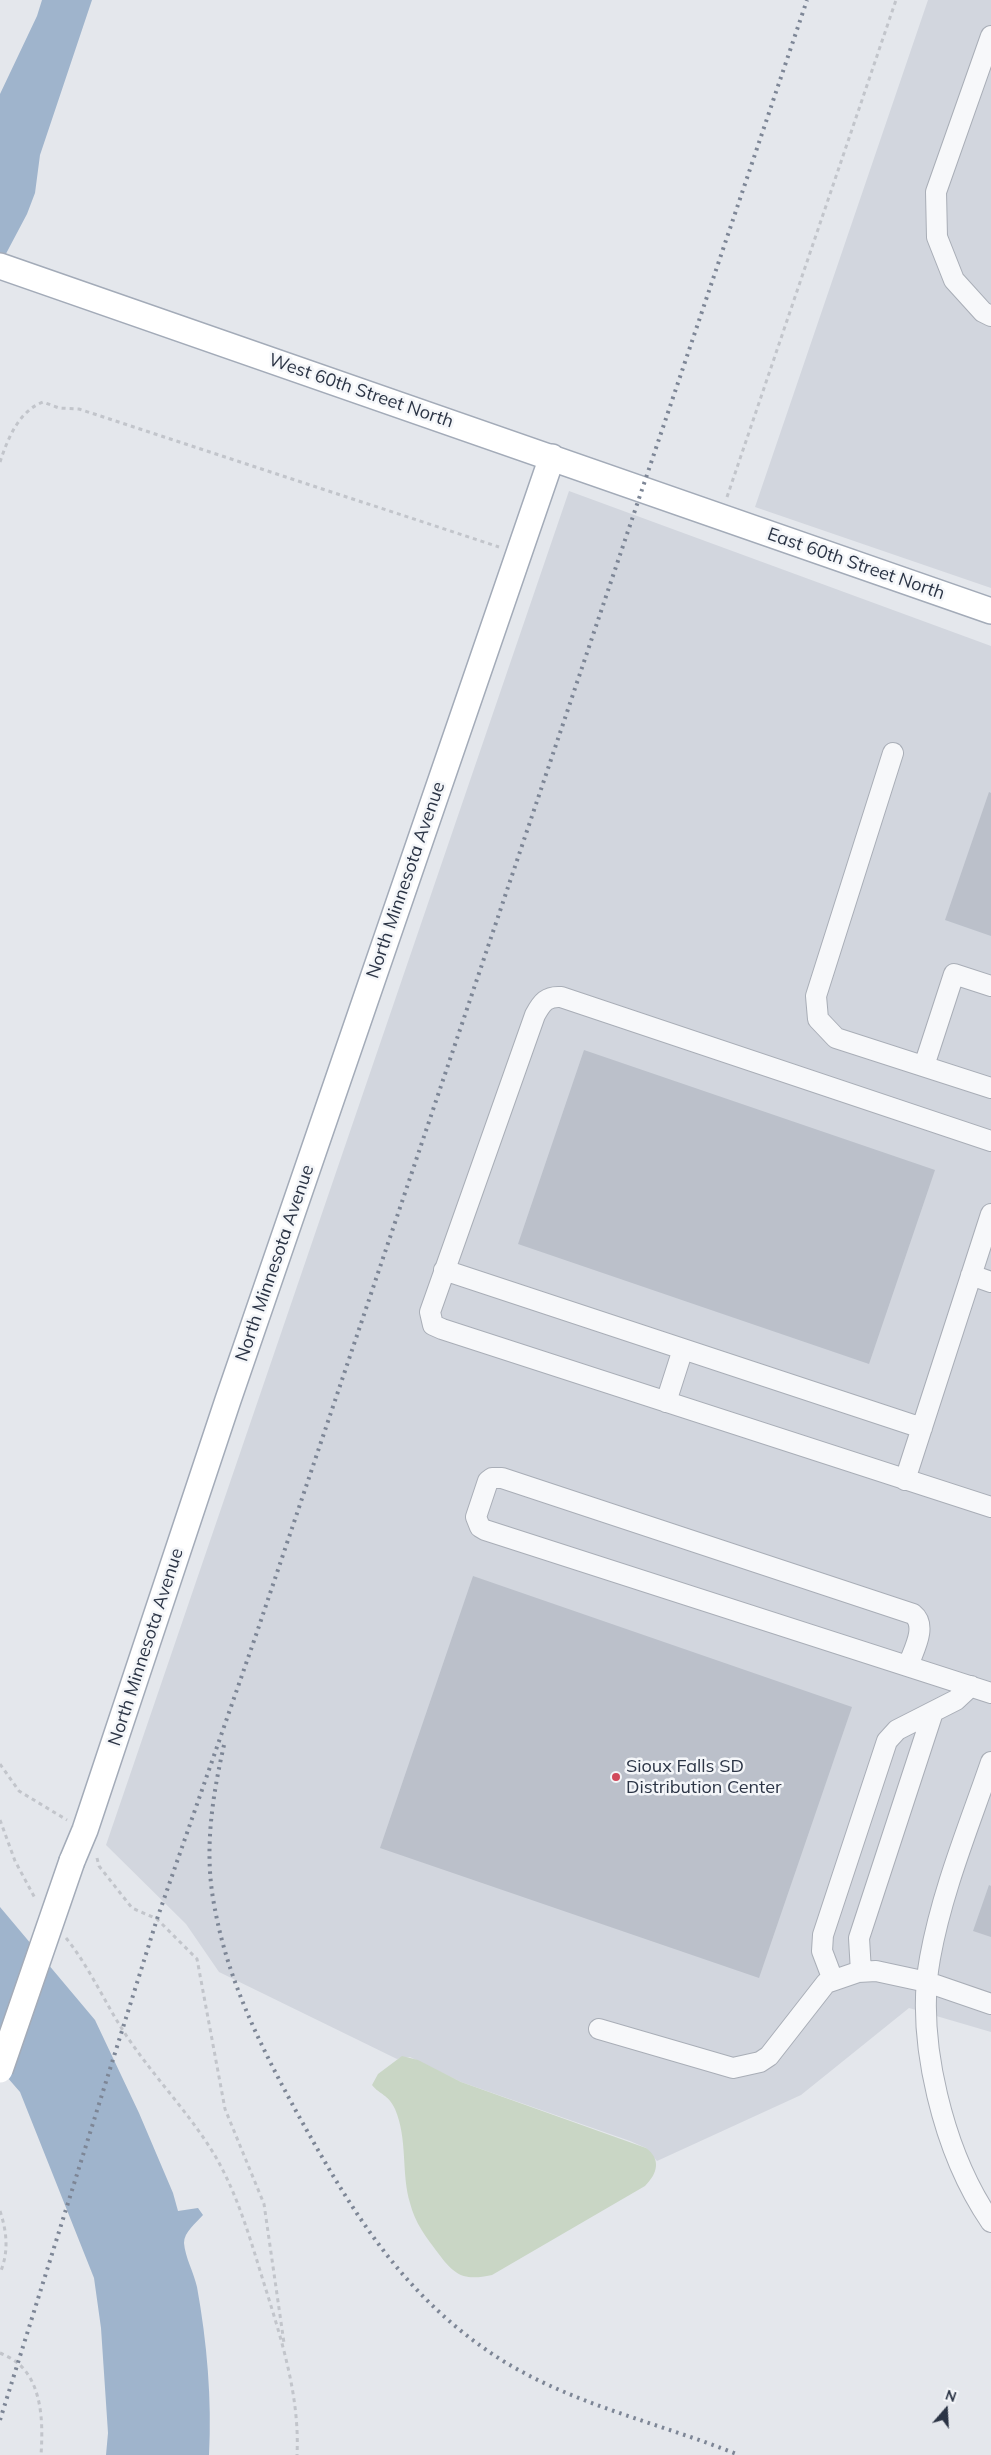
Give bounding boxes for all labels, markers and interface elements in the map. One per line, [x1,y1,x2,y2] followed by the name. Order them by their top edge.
[266,349,456,433] street label: West 60th Street North
[764,523,948,605] street label: East 60th Street North
[362,779,450,981] street label: North Minnesota Avenue
[231,1162,319,1364] street label: North Minnesota Avenue
[104,1545,188,1749] street label: North Minnesota Avenue
[626,1756,782,1798] place label: Sioux Falls SD Distribution Center
[610,1771,622,1783] marker: Sioux Falls SD Distribution Center
[921,2385,971,2435] north arrow
[943,2386,959,2406] text: N

